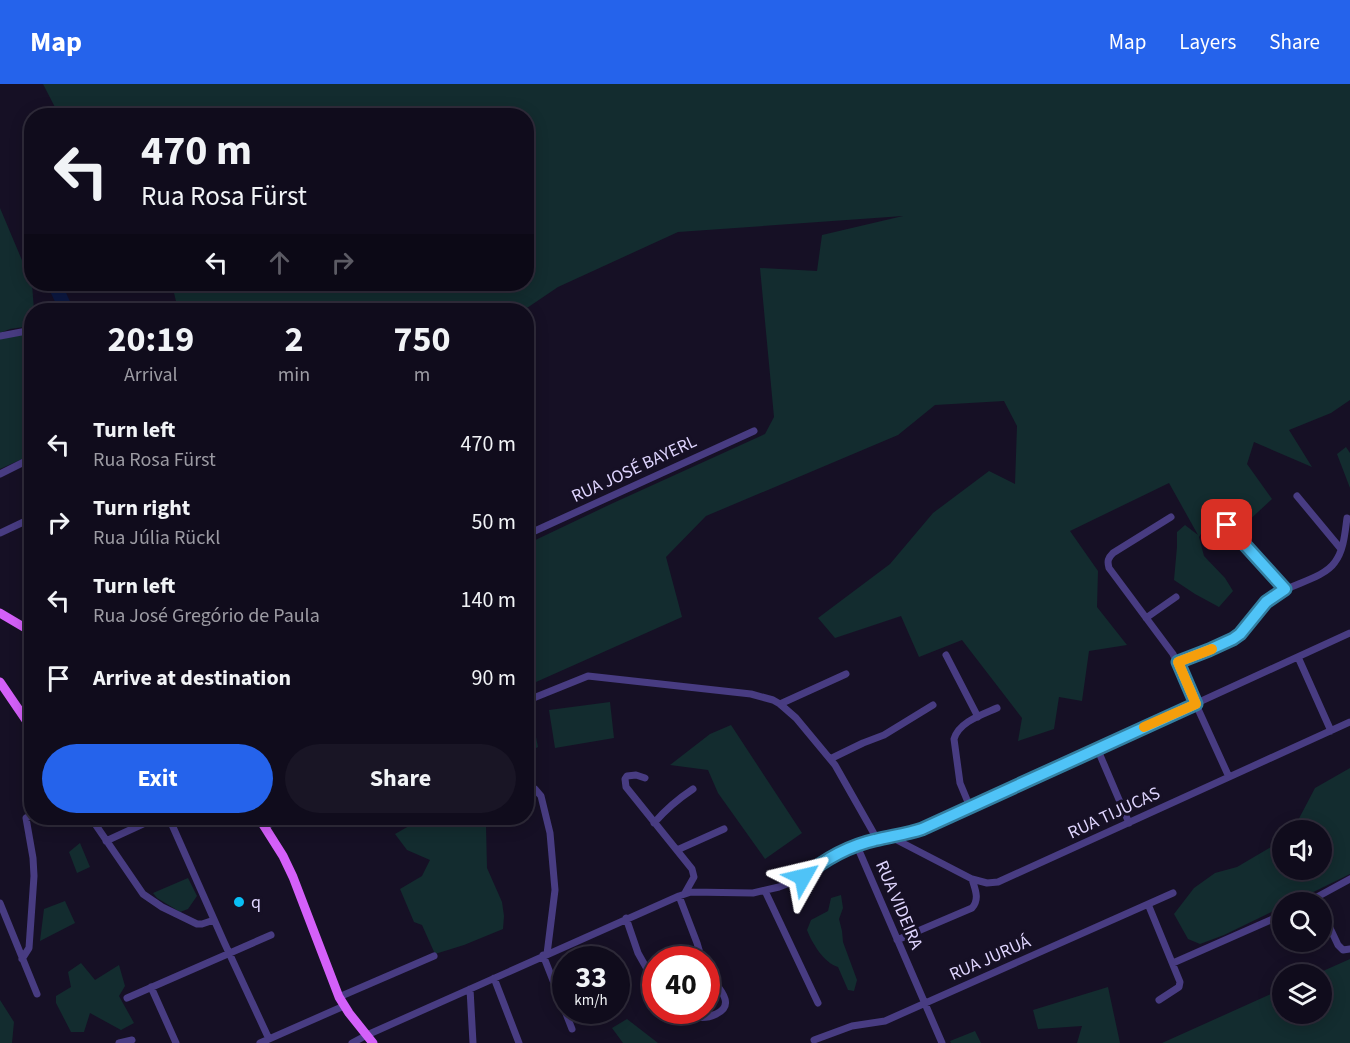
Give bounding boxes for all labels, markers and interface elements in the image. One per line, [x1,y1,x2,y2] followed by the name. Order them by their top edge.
[30,22,82,62] text: Map
[1109,27,1146,57] text: Map
[1179,27,1236,57] text: Layers
[1269,27,1320,57] text: Share
[141,121,252,181] text: 470 m
[42,132,120,210] icon: left
[141,177,307,216] text: Rua Rosa Fürst
[200,246,233,279] icon: left
[263,246,296,279] icon: ahead
[326,246,359,279] icon: right
[107,314,194,365] text: 20:19
[284,314,303,365] text: 2
[394,314,451,365] text: 750
[124,361,178,389] text: Arrival
[278,361,310,389] text: min
[414,361,430,389] text: m
[93,414,175,446] text: Turn left
[42,428,75,461] icon: left
[461,428,516,460] text: 470 m
[567,429,701,509] street label: RUA JOSÉ BAYERL
[93,446,216,474] text: Rua Rosa Fürst
[93,492,190,524] text: Turn right
[1201,499,1252,550] pin
[42,506,75,539] icon: right
[471,506,516,538] text: 50 m
[1210,508,1243,541] icon: arrive
[93,524,220,552] text: Rua Júlia Rückl
[93,570,175,602] text: Turn left
[42,584,75,617] icon: left
[461,584,516,616] text: 140 m
[93,602,320,630] text: Rua José Gregório de Paula
[42,662,75,695] icon: arrive
[93,662,291,694] text: Arrive at destination
[471,662,516,694] text: 90 m
[42,744,273,813] button: Exit
[285,744,516,813] button: Share
[1064,781,1164,845] street label: RUA TIJUCAS
[1272,820,1332,1024] map controls
[1272,820,1332,880] button: sound
[771,845,835,909] position arrow
[869,857,929,953] street label: RUA VIDEIRA
[251,890,261,915] place label: q
[1272,892,1332,952] button: search
[232,895,246,909] marker: q
[945,929,1035,987] street label: RUA JURUÁ
[642,946,720,1024] speed limit sign: 40
[575,956,607,999] text: 33
[1272,964,1332,1024] button: layers
[574,990,608,1011] text: km/h

